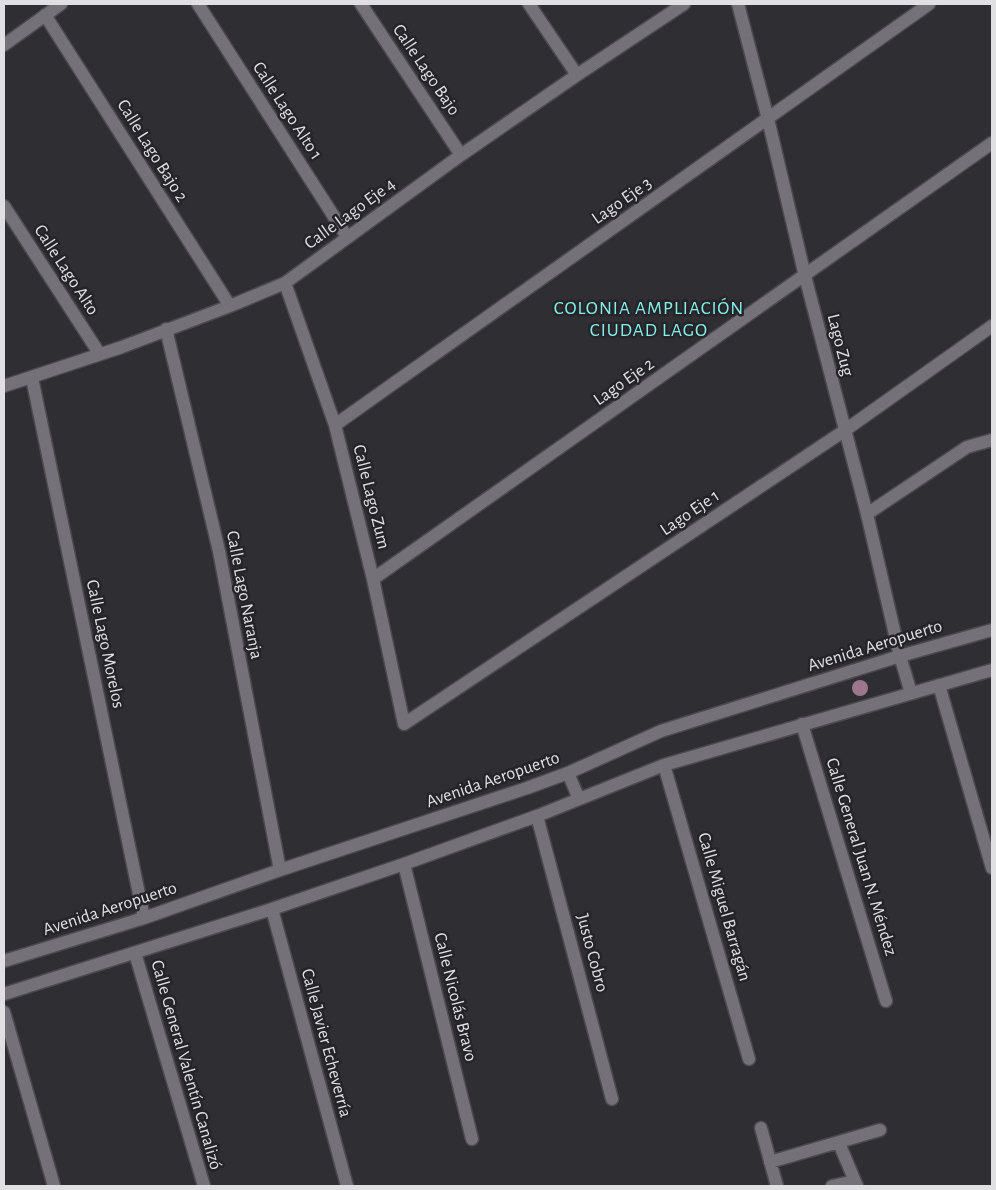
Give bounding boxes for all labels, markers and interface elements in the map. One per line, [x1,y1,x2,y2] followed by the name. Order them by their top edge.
[389,21,463,119] street label: Calle Lago Bajo
[249,59,325,163] street label: Calle Lago Alto 1
[113,97,191,205] street label: Calle Lago Bajo 2
[589,174,655,228] street label: Lago Eje 3
[301,175,399,253] street label: Calle Lago Eje 4
[30,222,102,318] street label: Calle Lago Alto
[554,297,744,340] district label: COLONIA AMPLIACIÓN CIUDAD LAGO
[824,312,856,378] street label: Lago Zug
[590,355,658,409] street label: Lago Eje 2
[349,443,393,551] street label: Calle Lago Zum
[657,487,723,539] street label: Lago Eje 1
[223,529,265,661] street label: Calle Lago Naranja
[83,578,127,710] street label: Calle Lago Morelos
[806,617,945,675] street label: Avenida Aeropuerto
[424,749,562,811] street label: Avenida Aeropuerto
[822,756,900,958] street label: Calle General Juan N. Méndez
[694,831,754,983] street label: Calle Miguel Barragán
[41,879,179,939] street label: Avenida Aeropuerto
[573,912,611,994] street label: Justo Cobro
[430,931,480,1063] street label: Calle Nicolás Bravo
[147,958,225,1172] street label: Calle General Valentín Canalizó
[298,967,354,1119] street label: Calle Javier Echeverría

